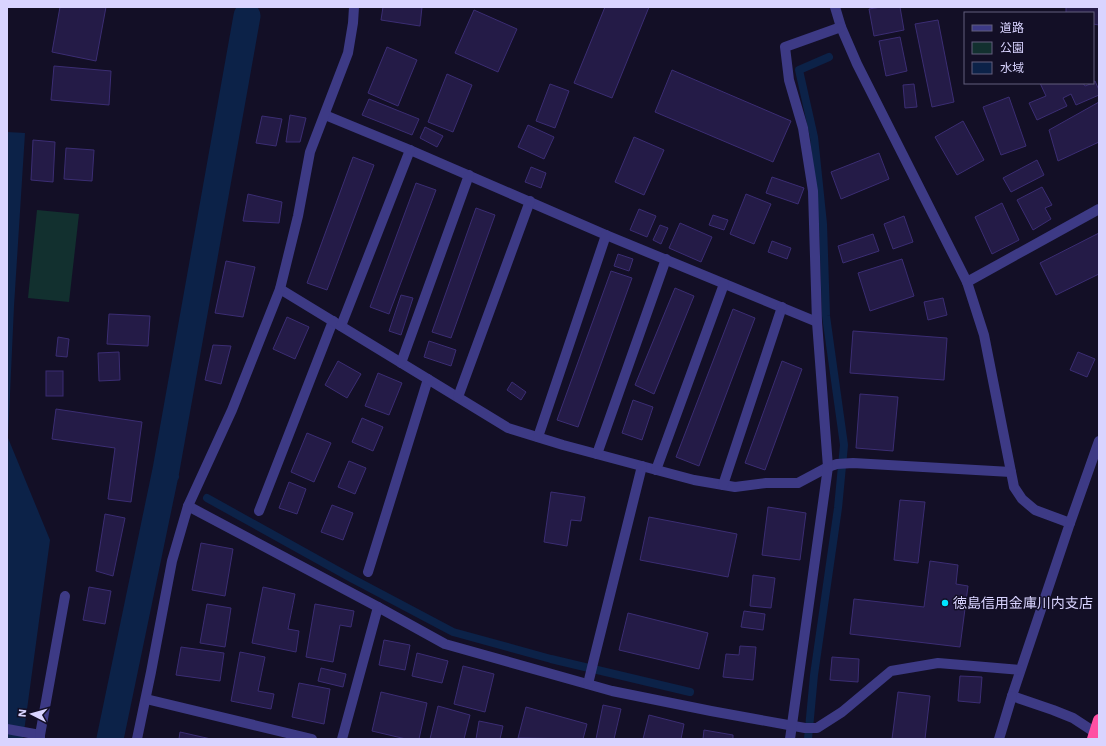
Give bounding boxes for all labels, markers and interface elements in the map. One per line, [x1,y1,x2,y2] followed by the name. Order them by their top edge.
[964,12,1094,84] legend
[1000,21,1024,35] text: 道路
[1000,41,1024,55] text: 公園
[1000,61,1024,75] text: 水域
[953,595,1093,611] place label: 徳島信用金庫川内支店
[940,598,950,608] marker: 徳島信用金庫川内支店
[12,694,52,734] north arrow
[16,708,29,718] text: N

